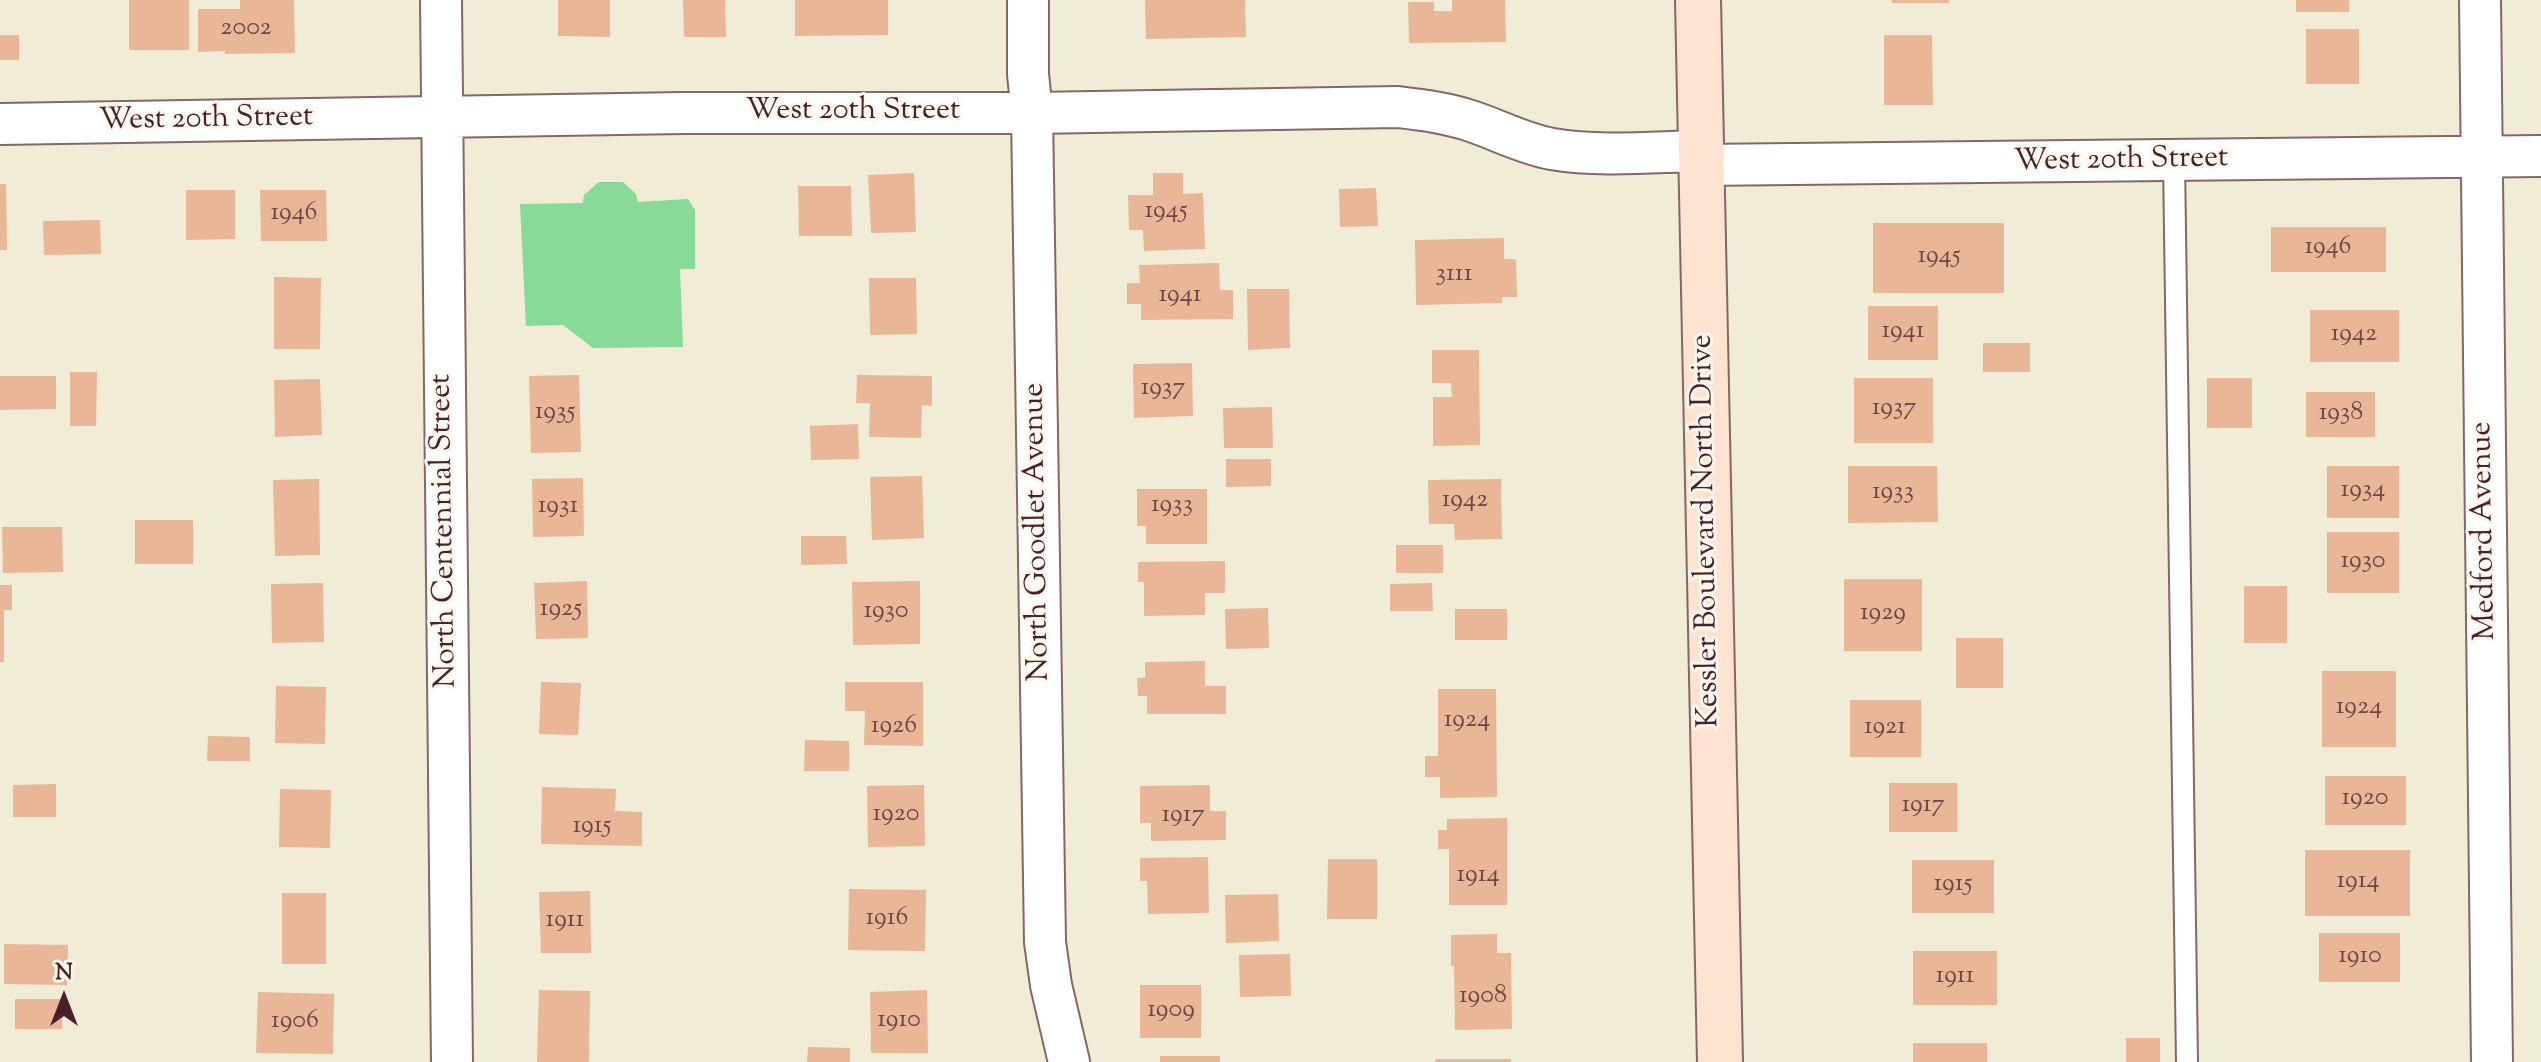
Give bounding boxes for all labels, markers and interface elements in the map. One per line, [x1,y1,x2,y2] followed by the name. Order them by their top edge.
[220,14,272,46] house number: 2002
[746,95,960,131] street label: West 20th Street
[99,101,313,141] street label: West 20th Street
[2014,142,2228,182] street label: West 20th Street
[1144,197,1188,229] house number: 1945
[270,199,318,231] house number: 1946
[2304,233,2352,265] house number: 1946
[1917,242,1961,274] house number: 1945
[1435,260,1473,292] house number: 3111
[1158,281,1202,313] house number: 1941
[1881,317,1925,349] house number: 1941
[2331,320,2377,352] house number: 1942
[1687,334,1729,728] street label: Kessler Boulevard North Drive
[425,373,467,689] street label: North Centennial Street
[1141,374,1185,406] house number: 1937
[1018,382,1060,682] street label: North Goodlet Avenue
[1872,394,1916,426] house number: 1937
[535,398,575,430] house number: 1935
[2319,399,2363,431] house number: 1938
[2466,421,2506,641] street label: Medford Avenue
[2341,476,2385,508] house number: 1934
[1872,478,1914,510] house number: 1933
[1442,486,1488,518] house number: 1942
[1151,491,1193,523] house number: 1933
[538,492,578,524] house number: 1931
[2340,547,2386,579] house number: 1930
[540,595,582,627] house number: 1925
[863,597,909,629] house number: 1930
[1860,599,1906,631] house number: 1929
[2336,693,2382,725] house number: 1924
[1444,706,1490,738] house number: 1924
[871,712,917,744] house number: 1926
[1864,713,1906,745] house number: 1921
[2341,784,2389,816] house number: 1920
[1901,791,1945,823] house number: 1917
[872,800,920,832] house number: 1920
[1161,801,1205,833] house number: 1917
[573,812,611,844] house number: 1915
[1456,861,1500,893] house number: 1914
[2336,867,2380,899] house number: 1914
[1934,870,1972,902] house number: 1915
[866,904,908,936] house number: 1916
[546,906,584,938] house number: 1911
[2338,942,2382,974] house number: 1910
[24,958,104,1038] north arrow
[55,958,73,990] text: N
[1936,962,1974,994] house number: 1911
[1459,982,1507,1014] house number: 1908
[1147,996,1195,1028] house number: 1909
[877,1006,921,1038] house number: 1910
[271,1007,319,1039] house number: 1906

